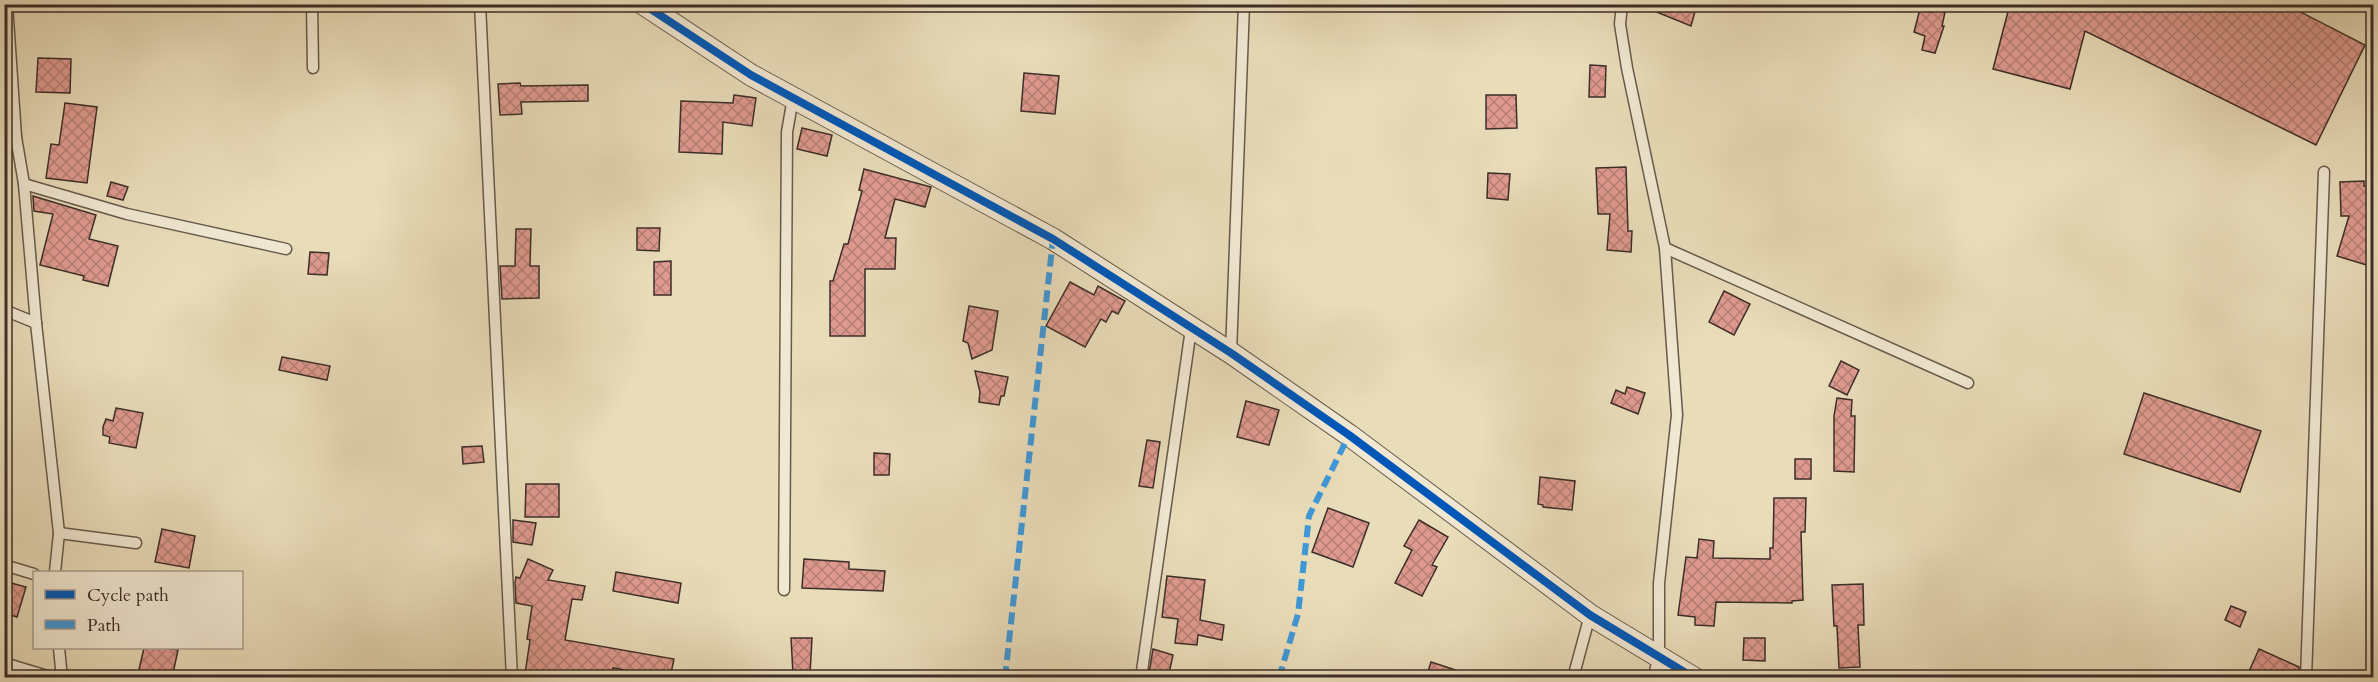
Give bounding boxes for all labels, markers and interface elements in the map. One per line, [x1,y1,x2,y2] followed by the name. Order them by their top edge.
[33,571,243,649] legend
[87,583,169,608] text: Cycle path
[87,613,121,638] text: Path

